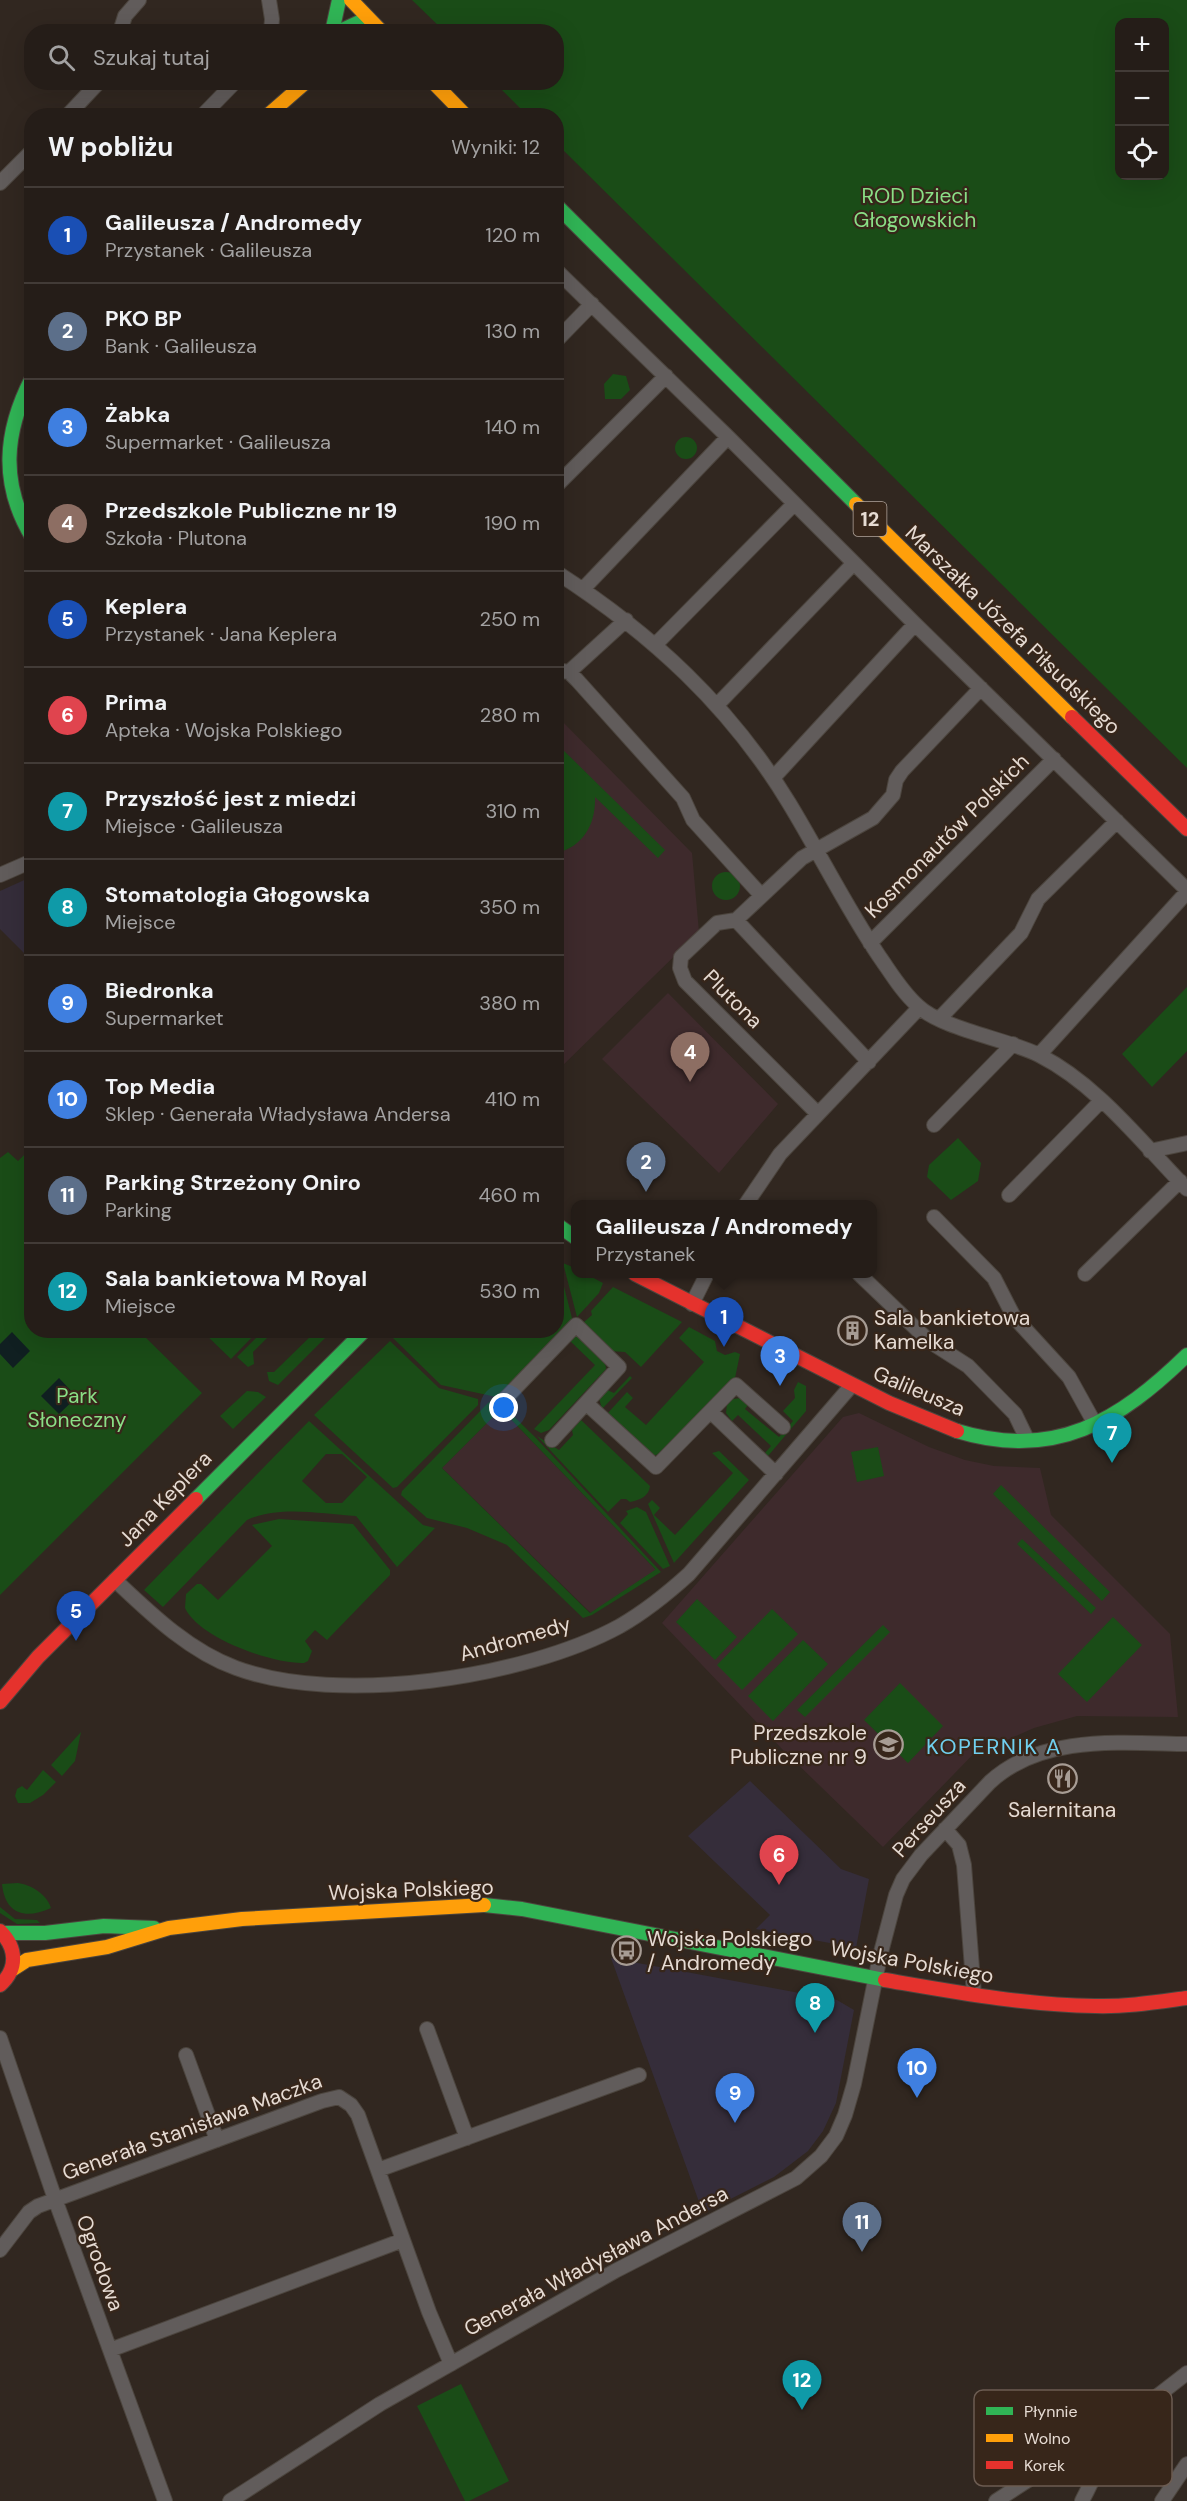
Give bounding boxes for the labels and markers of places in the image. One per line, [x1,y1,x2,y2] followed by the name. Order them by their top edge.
[670,1032,710,1082] pin: 4
[626,1142,666,1192] pin: 2
[704,1298,744,1347] pin: 1
[874,1304,1030,1356] place label: Sala bankietowa Kamelka
[837,1314,869,1346] building icon: Sala bankietowa Kamelka
[760,1336,800,1386] pin: 3
[1092,1414,1132,1463] pin: 7
[56,1592,96,1641] pin: 5
[730,1719,867,1771] place label: Przedszkole Publiczne nr 9
[872,1729,904,1761] school or university icon: Przedszkole Publiczne nr 9
[1046,1763,1078,1795] restaurant icon: Salernitana
[1008,1796,1116,1824] place label: Salernitana
[760,1836,798,1885] pin: 6
[647,1925,812,1977] place label: Wojska Polskiego / Andromedy
[610,1935,642,1967] bus stop icon: Wojska Polskiego / Andromedy
[796,1984,834,2033] pin: 8
[898,2048,936,2098] pin: 10
[716,2074,754,2123] pin: 9
[842,2202,882,2252] pin: 11
[782,2360,822,2410] pin: 12

